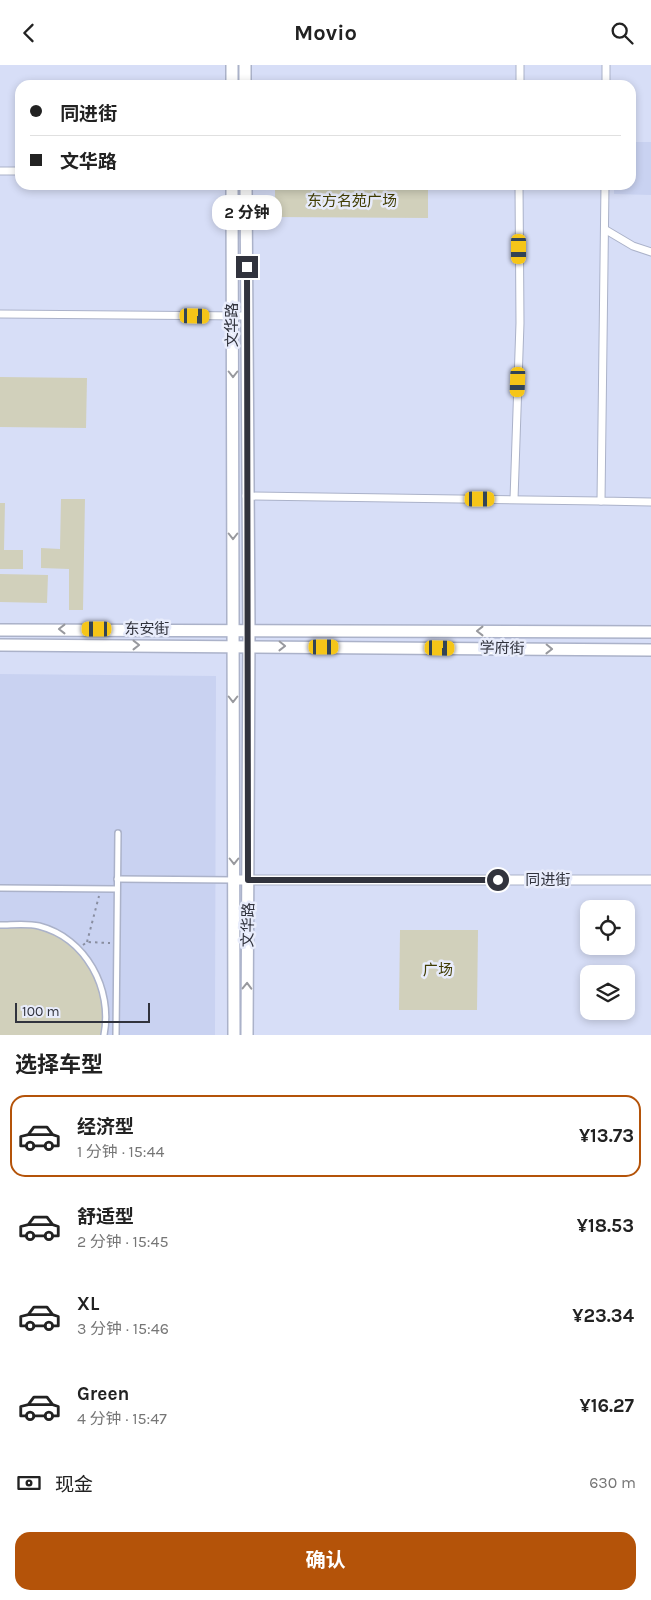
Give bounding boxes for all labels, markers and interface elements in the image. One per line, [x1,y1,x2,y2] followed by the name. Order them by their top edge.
[15,19,43,47] icon: back
[608,19,636,47] icon: search
[294,20,357,46] text: Movio
[60,103,117,125] text: 同进街
[60,151,117,173] text: 文华路
[307,192,397,210] park label: 东方名苑广场
[212,195,282,229] callout: 2 分钟
[224,203,270,222] text: 2 分钟
[511,234,526,264] car
[236,256,258,278] route end
[223,302,241,348] street label: 文华路
[179,308,210,324] car
[509,367,526,397] car
[227,370,238,378] one-way arrow
[465,492,495,507] car
[228,532,239,540] one-way arrow
[124,620,170,638] street label: 东安街
[82,622,112,637] car
[58,624,66,634] one-way arrow
[476,626,484,636] one-way arrow
[479,639,525,657] street label: 学府街
[132,640,140,651] one-way arrow
[309,640,339,655] car
[424,640,455,656] car
[278,641,286,651] one-way arrow
[546,644,554,654] one-way arrow
[228,695,238,703] one-way arrow
[229,858,239,865] one-way arrow
[487,869,509,891] route start
[525,871,571,889] street label: 同进街
[580,900,635,1020] map controls
[580,900,635,955] button: locate
[239,902,257,948] street label: 文华路
[423,961,453,979] park label: 广场
[580,965,635,1020] button: layers
[242,982,252,990] one-way arrow
[15,1000,150,1023] scale bar
[22,1003,60,1020] text: 100 m
[15,1052,103,1078] text: 选择车型
[17,1114,62,1159] icon: car
[77,1116,134,1138] text: 经济型
[579,1125,634,1147] text: ¥13.73
[77,1142,164,1161] text: 1 分钟 · 15:44
[17,1204,62,1249] icon: car
[77,1206,134,1228] text: 舒适型
[577,1215,634,1237] text: ¥18.53
[77,1232,169,1251] text: 2 分钟 · 15:45
[77,1293,99,1315] text: XL
[17,1294,62,1339] icon: car
[572,1305,634,1327] text: ¥23.34
[77,1319,169,1338] text: 3 分钟 · 15:46
[77,1383,129,1405] text: Green
[17,1384,62,1429] icon: car
[580,1395,634,1417] text: ¥16.27
[77,1409,167,1428] text: 4 分钟 · 15:47
[15,1469,43,1497] icon: cash
[589,1473,636,1492] text: 630 m
[55,1474,93,1496] text: 现金
[15,1532,636,1590] button: 确认

